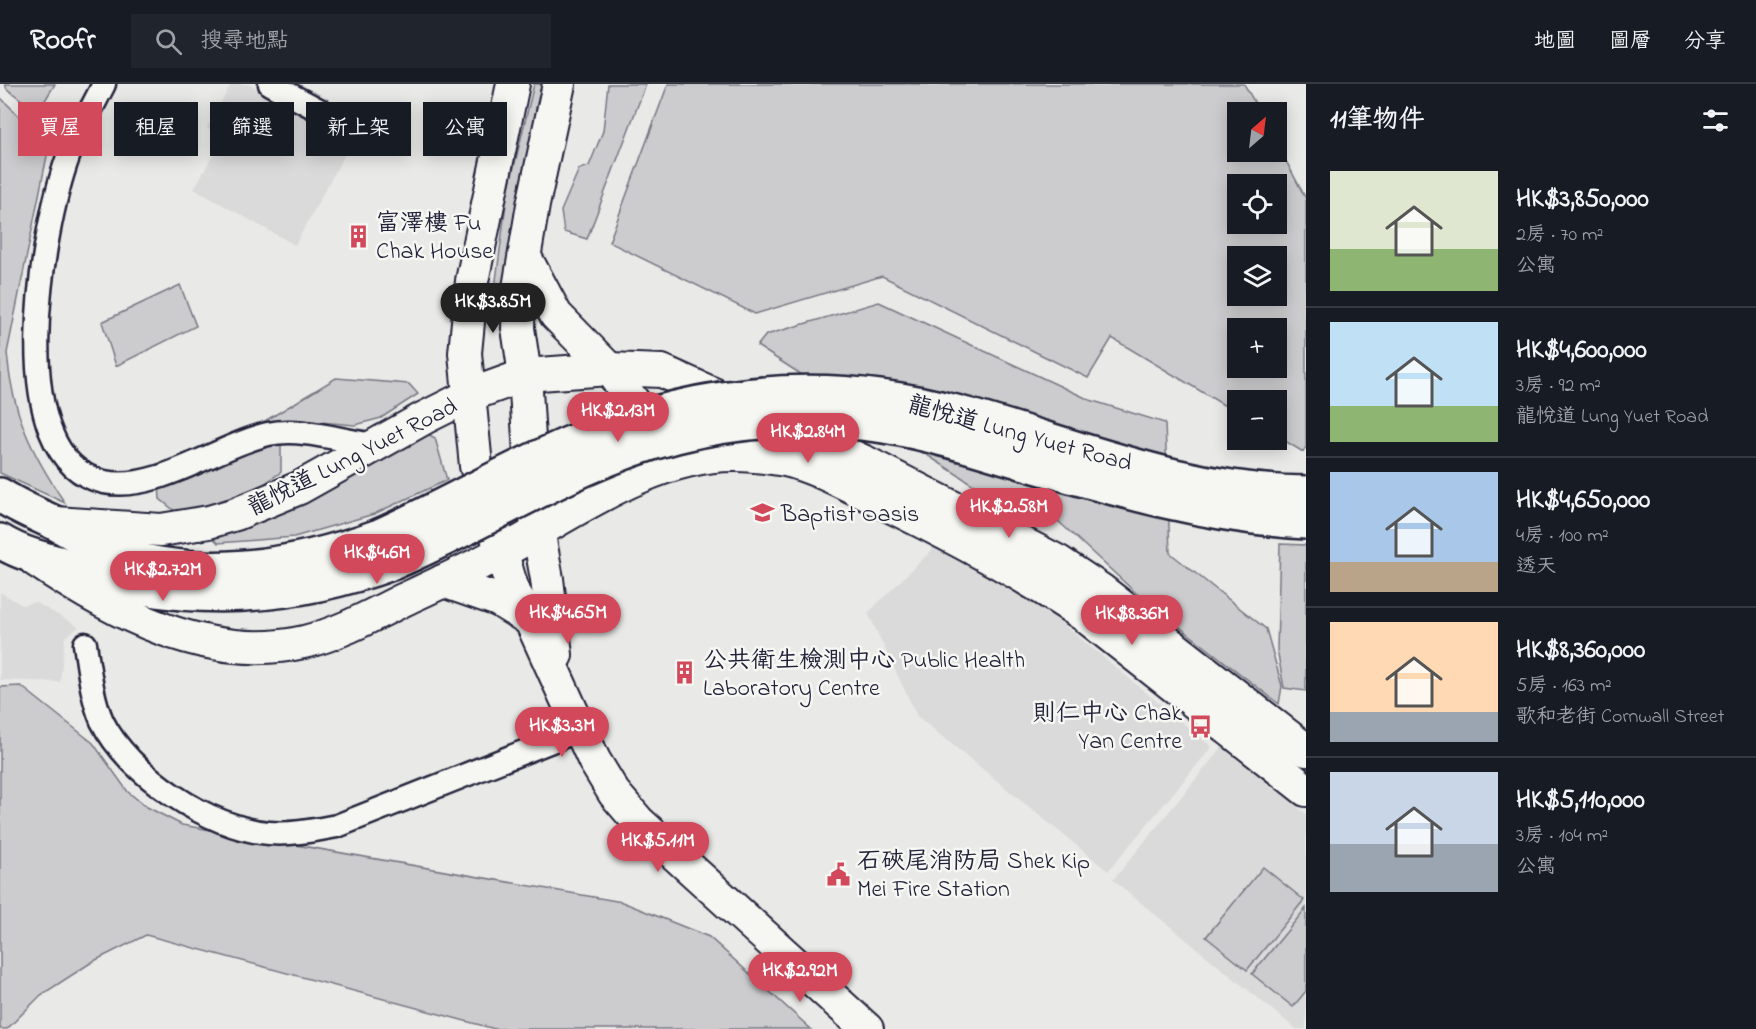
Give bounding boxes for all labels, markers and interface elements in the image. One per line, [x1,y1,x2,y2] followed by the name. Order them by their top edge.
[131,14,551,68] search box
[30,21,95,62] text: Roofr
[152,25,185,58] icon: search
[200,26,288,58] text: 搜尋地點
[1534,27,1576,57] text: 地圖
[1609,27,1651,57] text: 圖層
[1684,27,1726,57] text: 分享
[18,102,102,156] chip: 買屋
[114,102,198,156] chip: 租屋
[210,102,294,156] chip: 篩選
[306,102,411,156] chip: 新上架
[423,102,507,156] chip: 公寓
[1227,102,1287,162] north arrow
[1227,102,1287,450] map controls
[1330,102,1425,140] text: 11筆物件
[1699,104,1732,137] icon: filters
[1227,174,1287,234] button: locate
[1516,181,1649,219] text: HK$3,850,000
[1378,195,1450,267] icon: home
[376,207,493,270] place label: 富澤樓 Fu Chak House
[1516,221,1604,250] text: 2房 · 70 m²
[345,223,371,249] building icon: 富澤樓 Fu Chak House
[1227,246,1287,306] button: layers
[1516,252,1556,281] text: 公寓
[431,283,555,334] pin: HK$3.85M
[455,288,531,317] text: HK$3.85M
[1227,318,1287,378] button: +
[1516,332,1647,370] text: HK$4,600,000
[1378,346,1450,418] icon: home
[1516,372,1601,401] text: 3房 · 92 m²
[903,389,1136,482] street label: 龍悅道 Lung Yuet Road
[242,390,464,526] street label: 龍悅道 Lung Yuet Road
[1227,390,1287,450] button: −
[556,392,680,443] pin: HK$2.13M
[581,397,655,426] text: HK$2.13M
[1516,403,1708,432] text: 龍悅道 Lung Yuet Road
[746,413,870,464] pin: HK$2.84M
[770,418,846,447] text: HK$2.84M
[1516,482,1650,520] text: HK$4,650,000
[947,488,1071,539] pin: HK$2.58M
[970,493,1048,522] text: HK$2.58M
[1378,496,1450,568] icon: home
[780,498,919,533] place label: Baptist Oasis
[750,500,776,526] school or university icon: Baptist Oasis
[1516,522,1609,551] text: 4房 · 100 m²
[322,534,432,585] pin: HK$4.6M
[344,539,410,568] text: HK$4.6M
[101,551,225,602] pin: HK$2.72M
[1516,553,1556,582] text: 透天
[124,556,202,585] text: HK$2.72M
[506,594,630,645] pin: HK$4.65M
[1070,595,1194,646] pin: HK$8.36M
[529,599,607,628] text: HK$4.65M
[1095,600,1169,629] text: HK$8.36M
[1516,632,1645,670] text: HK$8,360,000
[703,644,1025,708] place label: 公共衛生檢測中心 Public Health Laboratory Centre
[1378,646,1450,718] icon: home
[672,660,698,686] building icon: 公共衛生檢測中心 Public Health Laboratory Centre
[1516,672,1612,701] text: 5房 · 163 m²
[1032,697,1182,760] place label: 則仁中心 Chak Yan Centre
[1516,703,1724,732] text: 歌和老街 Cornwall Street
[507,707,617,758] pin: HK$3.3M
[529,712,595,741] text: HK$3.3M
[1187,713,1213,739] bus stop icon: 則仁中心 Chak Yan Centre
[1516,782,1645,820] text: HK$5,110,000
[1378,796,1450,868] icon: home
[596,822,720,873] pin: HK$5.11M
[1516,822,1608,851] text: 3房 · 104 m²
[621,827,695,856] text: HK$5.11M
[857,845,1090,908] place label: 石硤尾消防局 Shek Kip Mei Fire Station
[1516,853,1556,882] text: 公寓
[826,861,852,887] public building icon: 石硤尾消防局 Shek Kip Mei Fire Station
[738,952,862,1003] pin: HK$2.92M
[762,957,838,986] text: HK$2.92M

